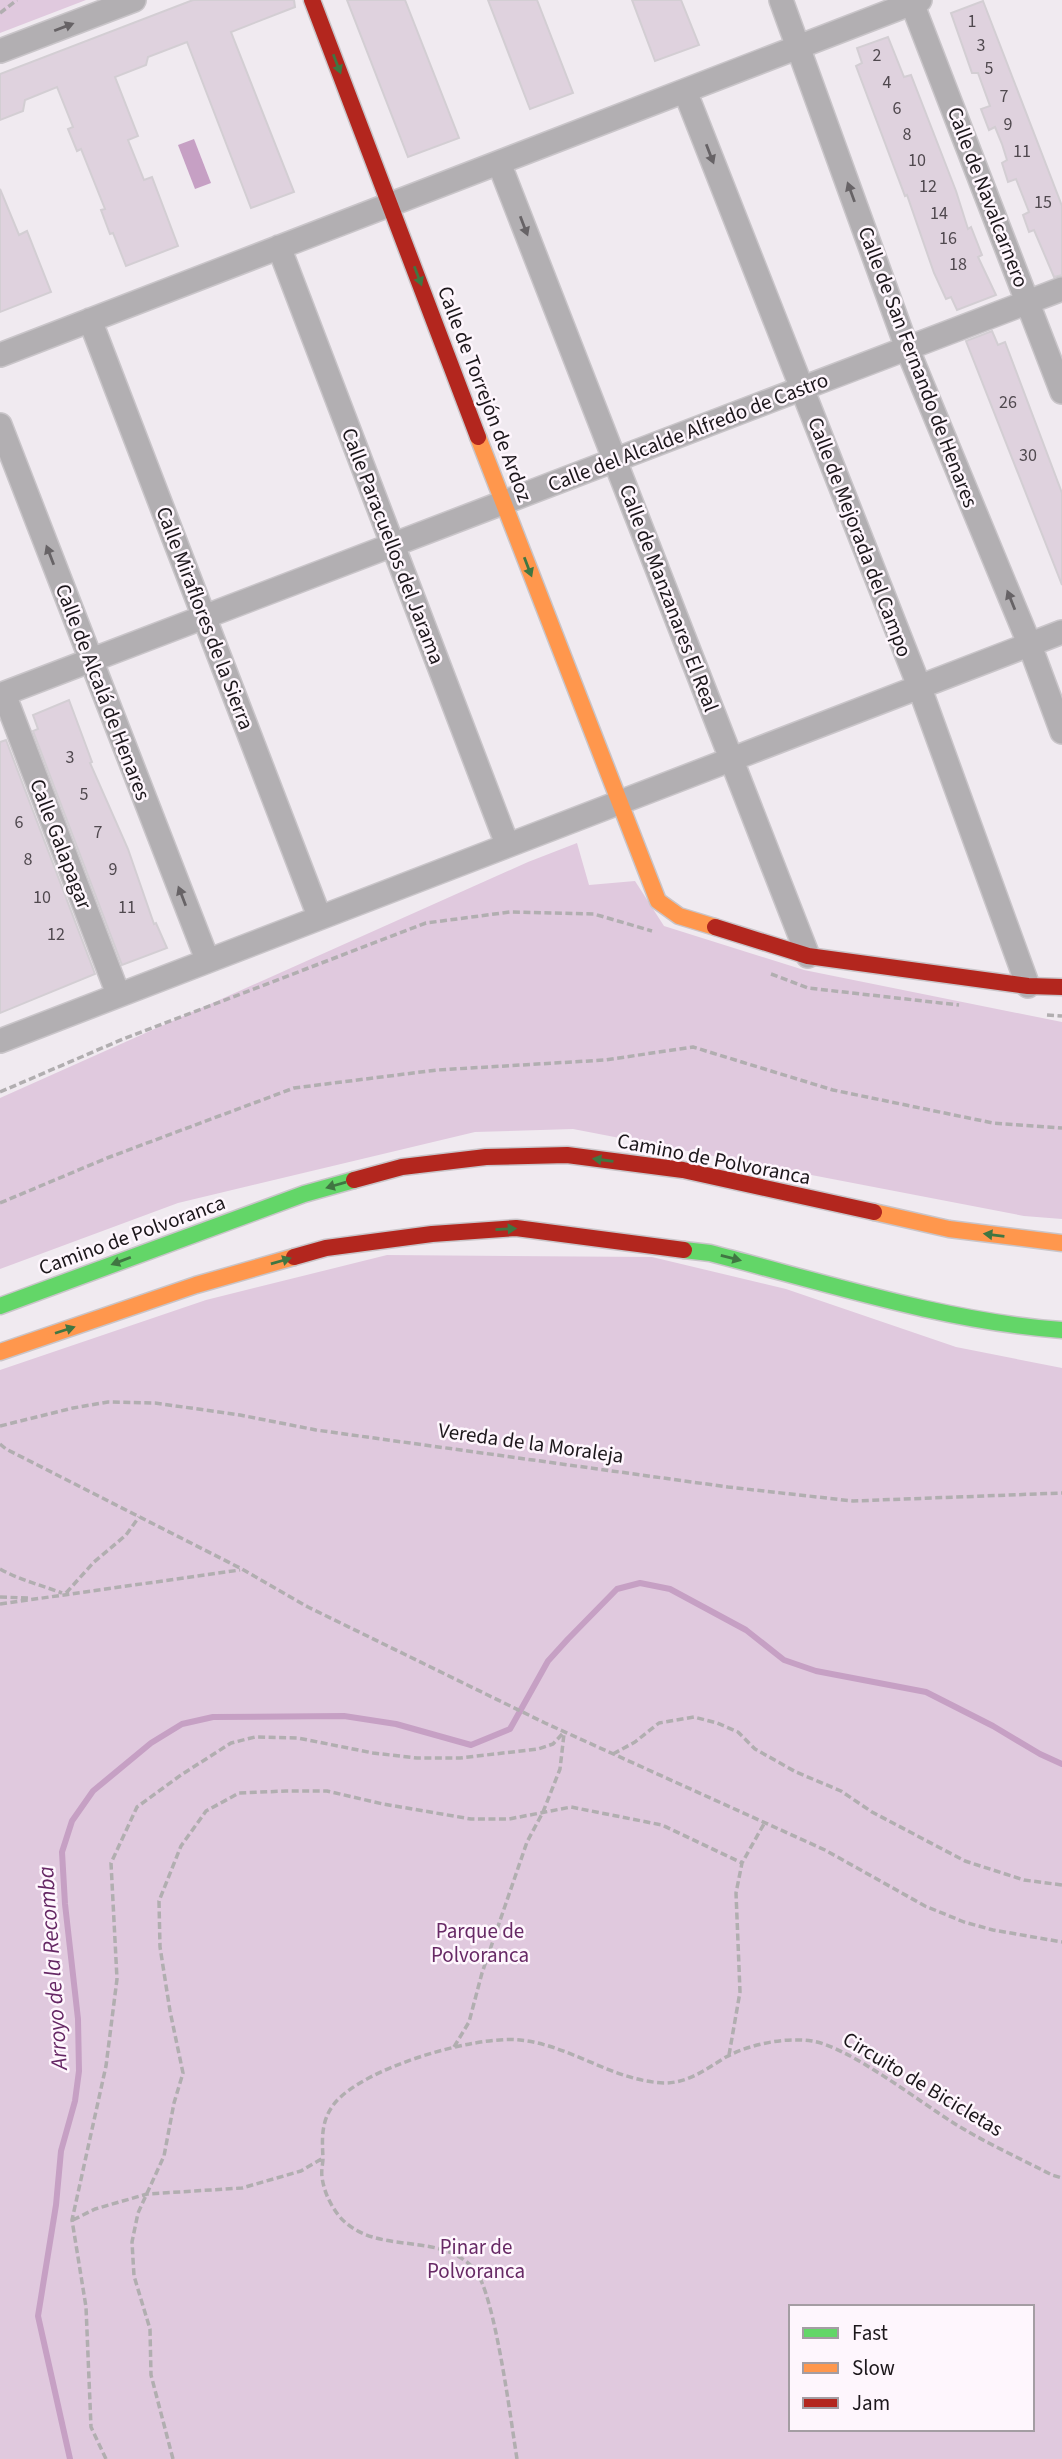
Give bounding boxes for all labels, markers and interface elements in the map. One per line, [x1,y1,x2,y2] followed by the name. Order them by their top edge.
[968,9,976,34] house number: 1
[53,21,74,32] one-way arrow
[977,33,986,58] house number: 3
[873,43,882,68] house number: 2
[332,53,343,74] one-way arrow
[985,56,994,81] house number: 5
[883,70,892,95] house number: 4
[1000,84,1009,109] house number: 7
[893,96,902,121] house number: 6
[940,102,1036,292] street label: Calle de Navalcarnero
[1004,112,1013,137] house number: 9
[903,122,912,147] house number: 8
[1013,139,1031,164] house number: 11
[705,144,716,165] one-way arrow
[908,148,926,173] house number: 10
[919,174,937,199] house number: 12
[845,181,856,202] one-way arrow
[1034,190,1052,215] house number: 15
[930,201,948,226] house number: 14
[518,216,529,237] one-way arrow
[850,222,986,512] street label: Calle de San Fernando de Henares
[939,226,957,251] house number: 16
[949,252,967,277] house number: 18
[413,266,424,287] one-way arrow
[430,282,540,506] street label: Calle de Torrejón de Ardoz
[543,365,833,499] street label: Calle del Alcalde Alfredo de Castro
[999,390,1017,415] house number: 26
[800,413,920,661] street label: Calle de Mejorada del Campo
[334,423,452,669] street label: Calle Paracuellos del Jarama
[1019,443,1037,468] house number: 30
[612,480,726,716] street label: Calle de Manzanares El Real
[149,502,261,734] street label: Calle Miraflores de la Sierra
[45,545,56,566] one-way arrow
[522,556,533,577] one-way arrow
[48,579,158,805] street label: Calle de Alcalá de Henares
[1005,589,1016,610] one-way arrow
[66,745,75,770] house number: 3
[22,774,100,914] street label: Calle Galapagar
[80,782,89,807] house number: 5
[15,810,24,835] house number: 6
[94,820,103,845] house number: 7
[24,847,33,872] house number: 8
[109,857,118,882] house number: 9
[33,885,51,910] house number: 10
[176,885,187,906] one-way arrow
[118,895,136,920] house number: 11
[47,922,65,947] house number: 12
[615,1126,813,1192] street label: Camino de Polvoranca
[592,1154,614,1165] one-way arrow
[325,1181,346,1191] one-way arrow
[35,1187,229,1283] street label: Camino de Polvoranca
[495,1223,517,1234] one-way arrow
[983,1229,1005,1240] one-way arrow
[720,1253,742,1264] one-way arrow
[111,1255,132,1266] one-way arrow
[271,1255,292,1265] one-way arrow
[54,1324,75,1335] one-way arrow
[436,1415,626,1471] street label: Vereda de la Moraleja
[29,1865,76,2073] water label: Arroyo de la Recomba
[431,1916,529,1970] park label: Parque de Polvoranca
[837,2024,1009,2144] street label: Circuito de Bicicletas
[427,2232,525,2286] park label: Pinar de Polvoranca
[789,2305,1034,2431] legend
[852,2318,888,2348] text: Fast
[852,2353,895,2383] text: Slow
[852,2388,890,2418] text: Jam

